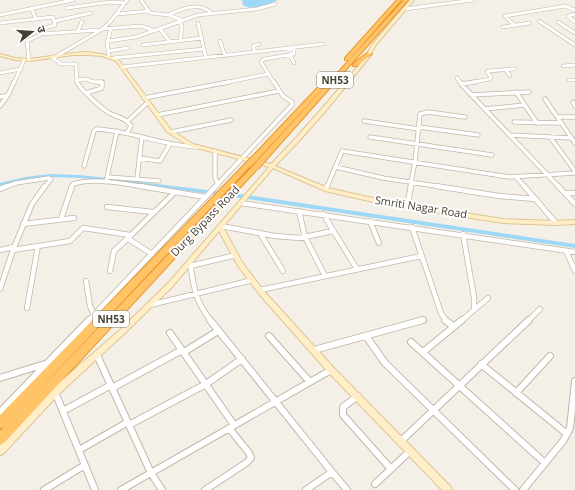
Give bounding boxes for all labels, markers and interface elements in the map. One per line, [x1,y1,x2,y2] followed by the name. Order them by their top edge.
[12,12,52,52] north arrow
[34,24,50,35] text: उ
[317,72,353,88] road number: NH53
[167,182,242,259] street label: Durg Bypass Road
[374,192,468,221] street label: Smriti Nagar Road
[93,311,129,327] road number: NH53

